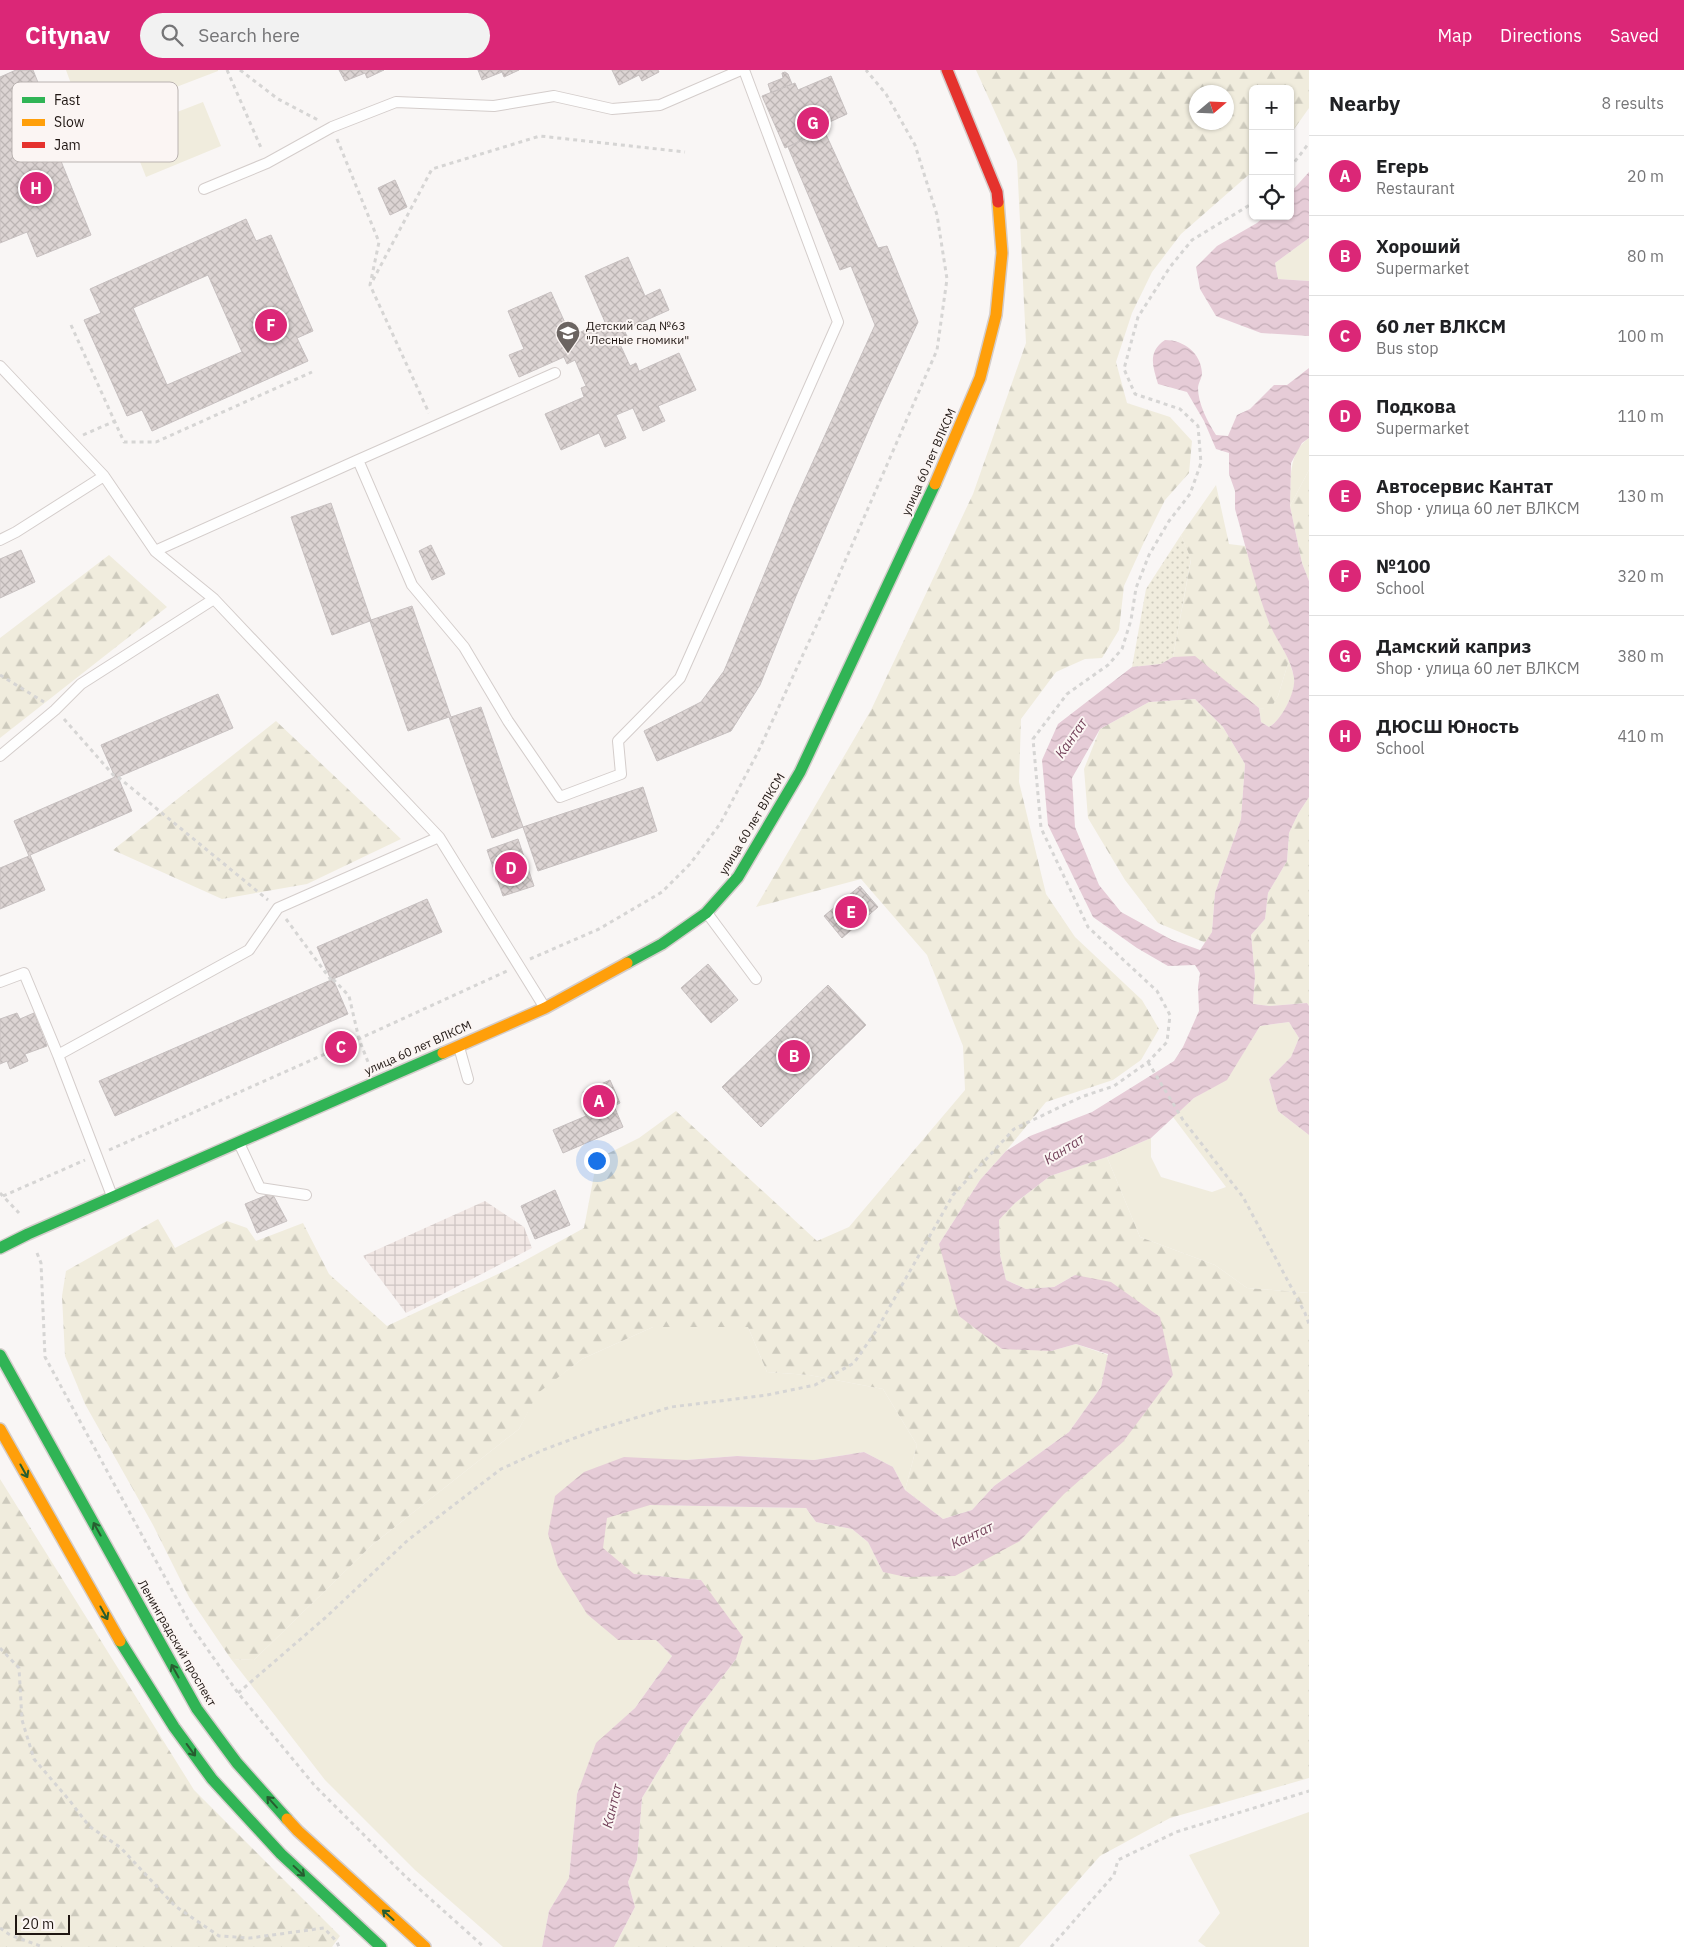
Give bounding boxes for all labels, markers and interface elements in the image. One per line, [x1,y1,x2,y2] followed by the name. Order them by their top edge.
[140,13,490,58] search box
[25,19,110,51] text: Citynav
[158,21,186,49] icon: search
[198,23,300,47] text: Search here
[1437,24,1472,47] text: Map
[1500,24,1582,47] text: Directions
[1610,24,1659,47] text: Saved
[12,82,178,162] legend
[1189,85,1234,130] north arrow
[1249,85,1294,220] map controls
[1249,85,1294,130] button: +
[1329,89,1400,117] text: Nearby
[54,91,80,109] text: Fast
[1601,93,1664,113] text: 8 results
[797,104,829,142] pin: G
[54,113,85,131] text: Slow
[1249,130,1294,175] button: −
[54,136,81,154] text: Jam
[1376,154,1429,178] text: Егерь
[1340,166,1350,186] text: A
[1627,166,1664,186] text: 20 m
[20,169,52,207] pin: H
[1249,175,1294,220] button: locate
[1376,178,1455,198] text: Restaurant
[1376,234,1461,258] text: Хороший
[1340,246,1350,266] text: B
[1627,246,1664,266] text: 80 m
[1376,258,1469,278] text: Supermarket
[255,306,287,344] pin: F
[1376,314,1506,338] text: 60 лет ВЛКСМ
[586,318,689,347] place label: Детский сад №63 "Лесные гномики"
[555,320,581,354] school or university icon: Детский сад №63 "Лесные гномики"
[1340,326,1350,346] text: C
[1617,326,1664,346] text: 100 m
[1376,338,1439,358] text: Bus stop
[1376,394,1456,418] text: Подкова
[898,406,959,518] street label: улица 60 лет ВЛКСМ
[1339,406,1351,426] text: D
[1617,406,1664,426] text: 110 m
[1376,418,1469,438] text: Supermarket
[1376,474,1553,498] text: Автосервис Кантат
[1340,486,1350,506] text: E
[1617,486,1664,506] text: 130 m
[1376,498,1580,518] text: Shop · улица 60 лет ВЛКСМ
[1376,554,1430,578] text: №100
[1340,566,1350,586] text: F
[1617,566,1664,586] text: 320 m
[1376,578,1425,598] text: School
[1376,634,1531,658] text: Дамский каприз
[1339,646,1351,666] text: G
[1617,646,1664,666] text: 380 m
[1376,658,1580,678] text: Shop · улица 60 лет ВЛКСМ
[1051,714,1092,762] water label: Кантат
[1376,714,1519,738] text: ДЮСШ Юность
[1339,726,1351,746] text: H
[1617,726,1664,746] text: 410 m
[1376,738,1425,758] text: School
[715,770,788,877] street label: улица 60 лет ВЛКСМ
[495,849,527,887] pin: D
[835,893,867,931] pin: E
[362,1017,474,1078] street label: улица 60 лет ВЛКСМ
[325,1028,357,1066] pin: C
[778,1037,810,1075] pin: B
[583,1082,615,1120] pin: A
[1040,1129,1088,1169] water label: Кантат
[584,1148,610,1174] your location
[19,1464,29,1479] one-way arrow
[948,1517,997,1553] water label: Кантат
[92,1522,101,1537] one-way arrow
[135,1577,220,1709] street label: Ленинградский проспект
[100,1605,109,1620] one-way arrow
[170,1665,180,1679] one-way arrow
[186,1743,196,1757] one-way arrow
[598,1781,626,1830] water label: Кантат
[266,1795,278,1808] one-way arrow
[293,1865,306,1877] one-way arrow
[382,1909,395,1921] one-way arrow
[15,1912,70,1935] scale bar
[22,1915,54,1933] text: 20 m

